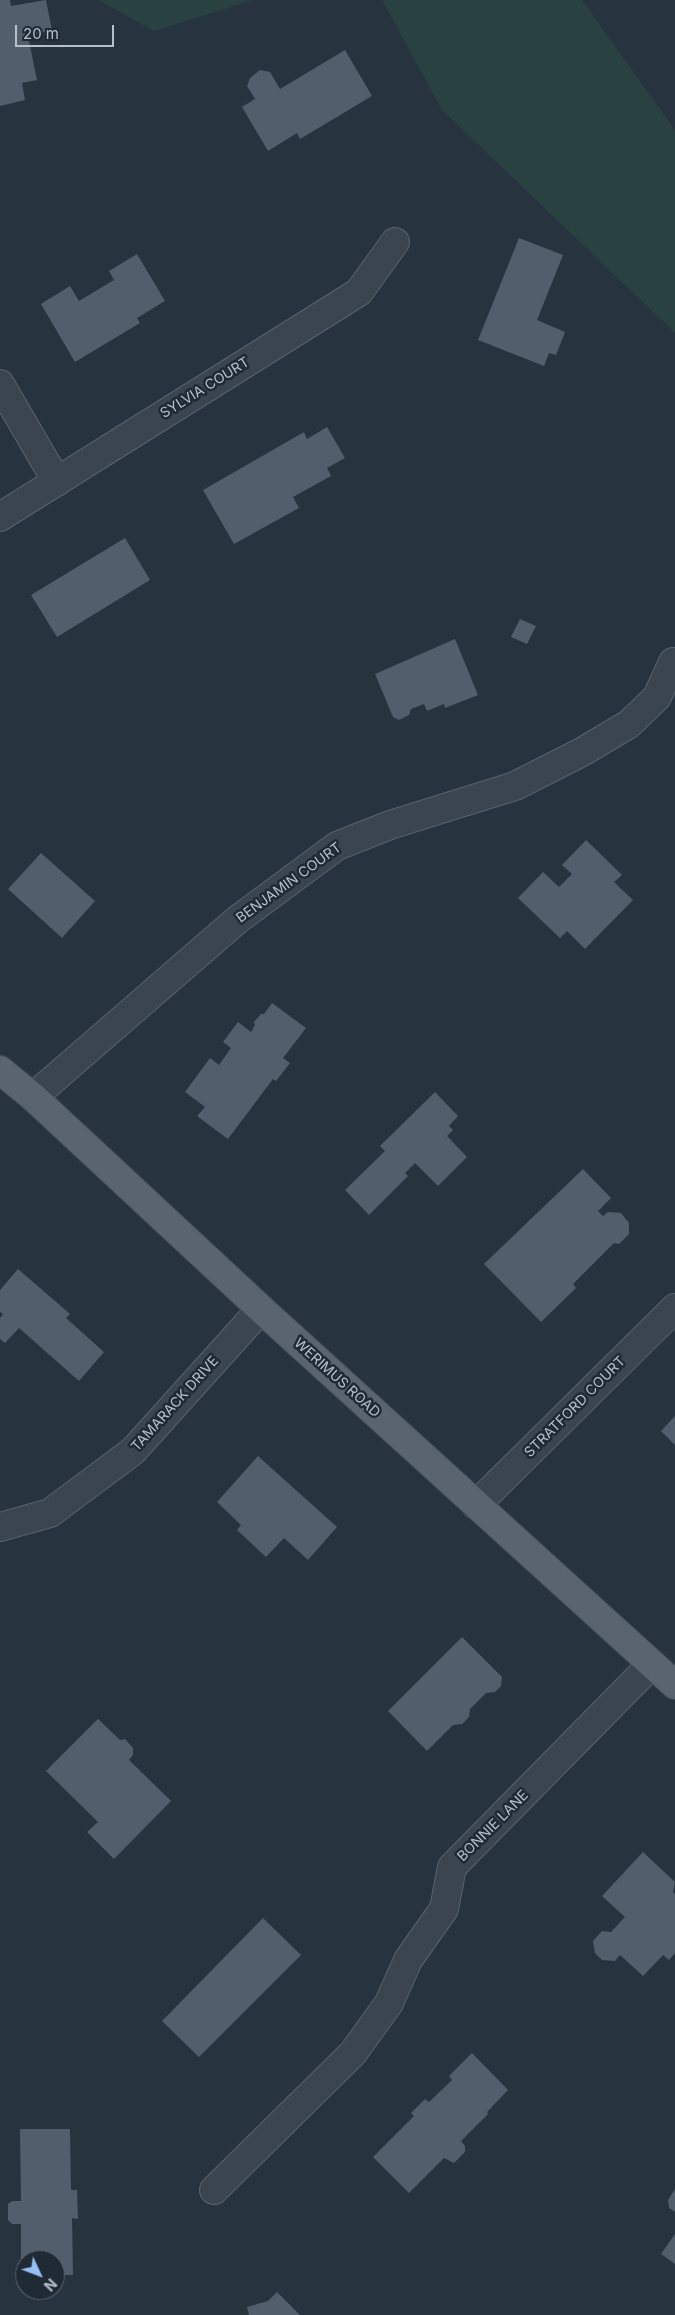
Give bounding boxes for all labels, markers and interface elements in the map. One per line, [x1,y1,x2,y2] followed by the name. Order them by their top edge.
[18,15,116,47] scale bar
[23,24,59,43] text: 20 m
[157,354,253,422] street label: SYLVIA COURT
[233,839,345,927] street label: BENJAMIN COURT
[291,1335,383,1421] street label: WERIMUS ROAD
[128,1353,222,1455] street label: TAMARACK DRIVE
[521,1353,629,1461] street label: STRATFORD COURT
[454,1787,532,1865] street label: BONNIE LANE
[15,2250,65,2300] north arrow
[41,2275,60,2295] text: N

